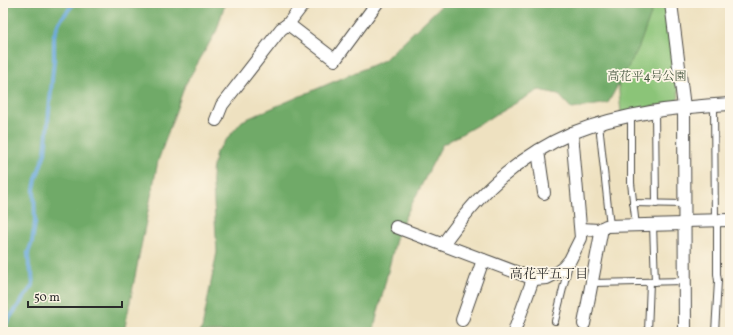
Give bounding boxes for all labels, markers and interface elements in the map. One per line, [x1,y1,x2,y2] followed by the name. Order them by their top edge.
[607,69,687,85] park label: 高花平4号公園
[510,266,588,284] district label: 高花平五丁目
[28,283,122,309] scale bar
[34,290,60,306] text: 50 m

